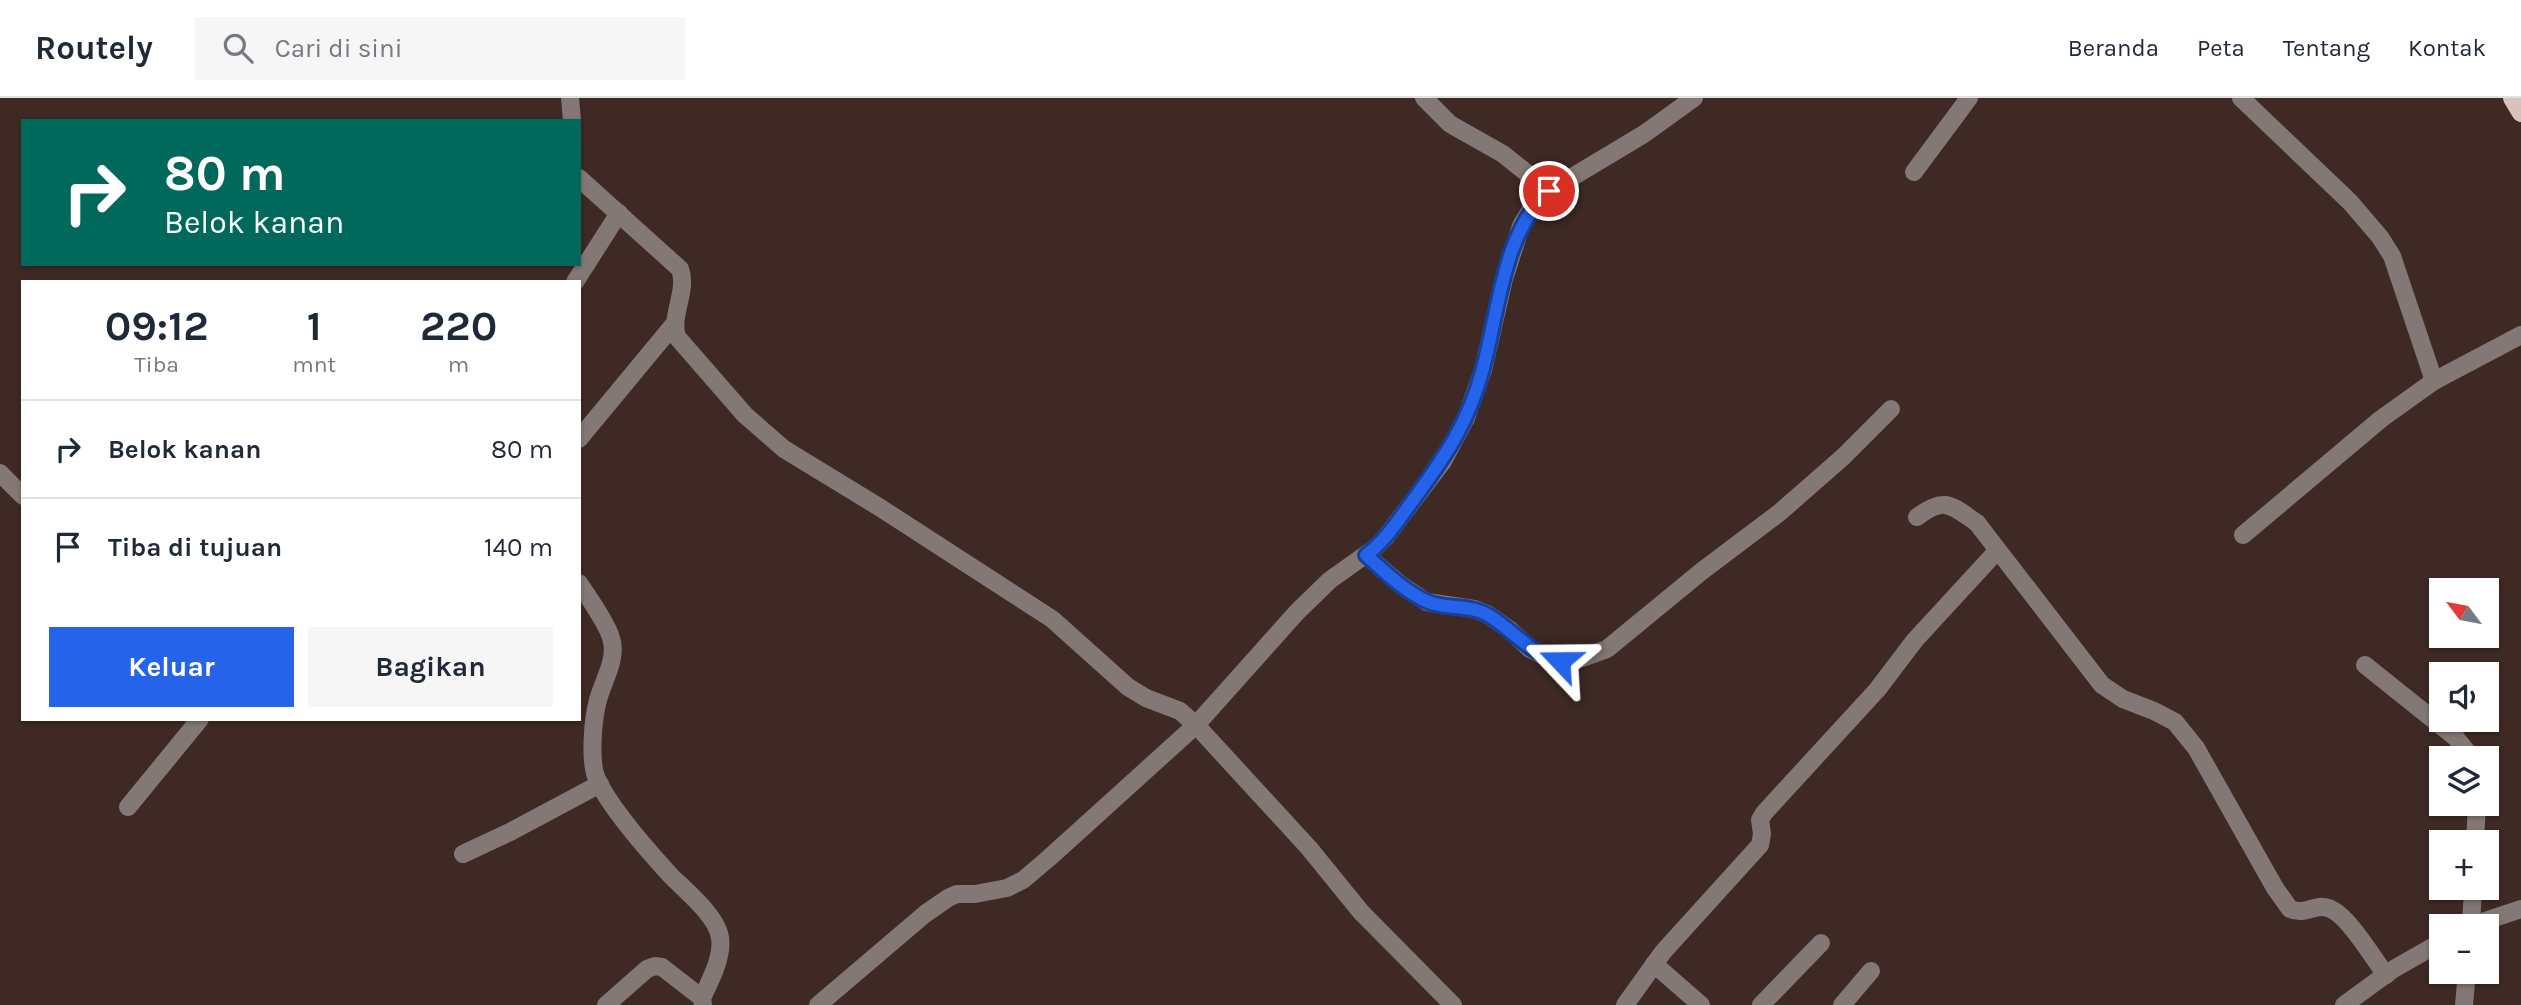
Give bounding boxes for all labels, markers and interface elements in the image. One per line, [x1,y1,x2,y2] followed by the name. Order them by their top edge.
[195,17,685,80] search box
[35,29,153,67] text: Routely
[219,29,257,67] icon: search
[275,33,403,64] text: Cari di sini
[2068,34,2159,62] text: Beranda
[2197,34,2245,62] text: Peta
[2283,34,2370,62] text: Tentang
[2408,34,2486,62] text: Kontak
[164,145,286,202] text: 80 m
[49,147,140,238] icon: right
[1519,161,1579,221] pin
[1530,172,1568,210] icon: arrive
[164,204,344,241] text: Belok kanan
[105,301,209,351] text: 09:12
[307,301,322,351] text: 1
[420,301,497,351] text: 220
[134,351,179,378] text: Tiba
[292,351,336,378] text: mnt
[448,351,469,378] text: m
[49,430,87,468] icon: right
[108,434,261,465] text: Belok kanan
[491,434,553,465] text: 80 m
[49,528,87,566] icon: arrive
[108,532,282,563] text: Tiba di tujuan
[484,532,553,563] text: 140 m
[2429,578,2499,648] north arrow
[2429,578,2499,984] map controls
[1523,624,1597,698] position arrow
[49,627,294,707] button: Keluar
[308,627,553,707] button: Bagikan
[2429,662,2499,732] button: sound
[2429,746,2499,816] button: layers
[2429,830,2499,900] button: +
[2429,914,2499,984] button: −

